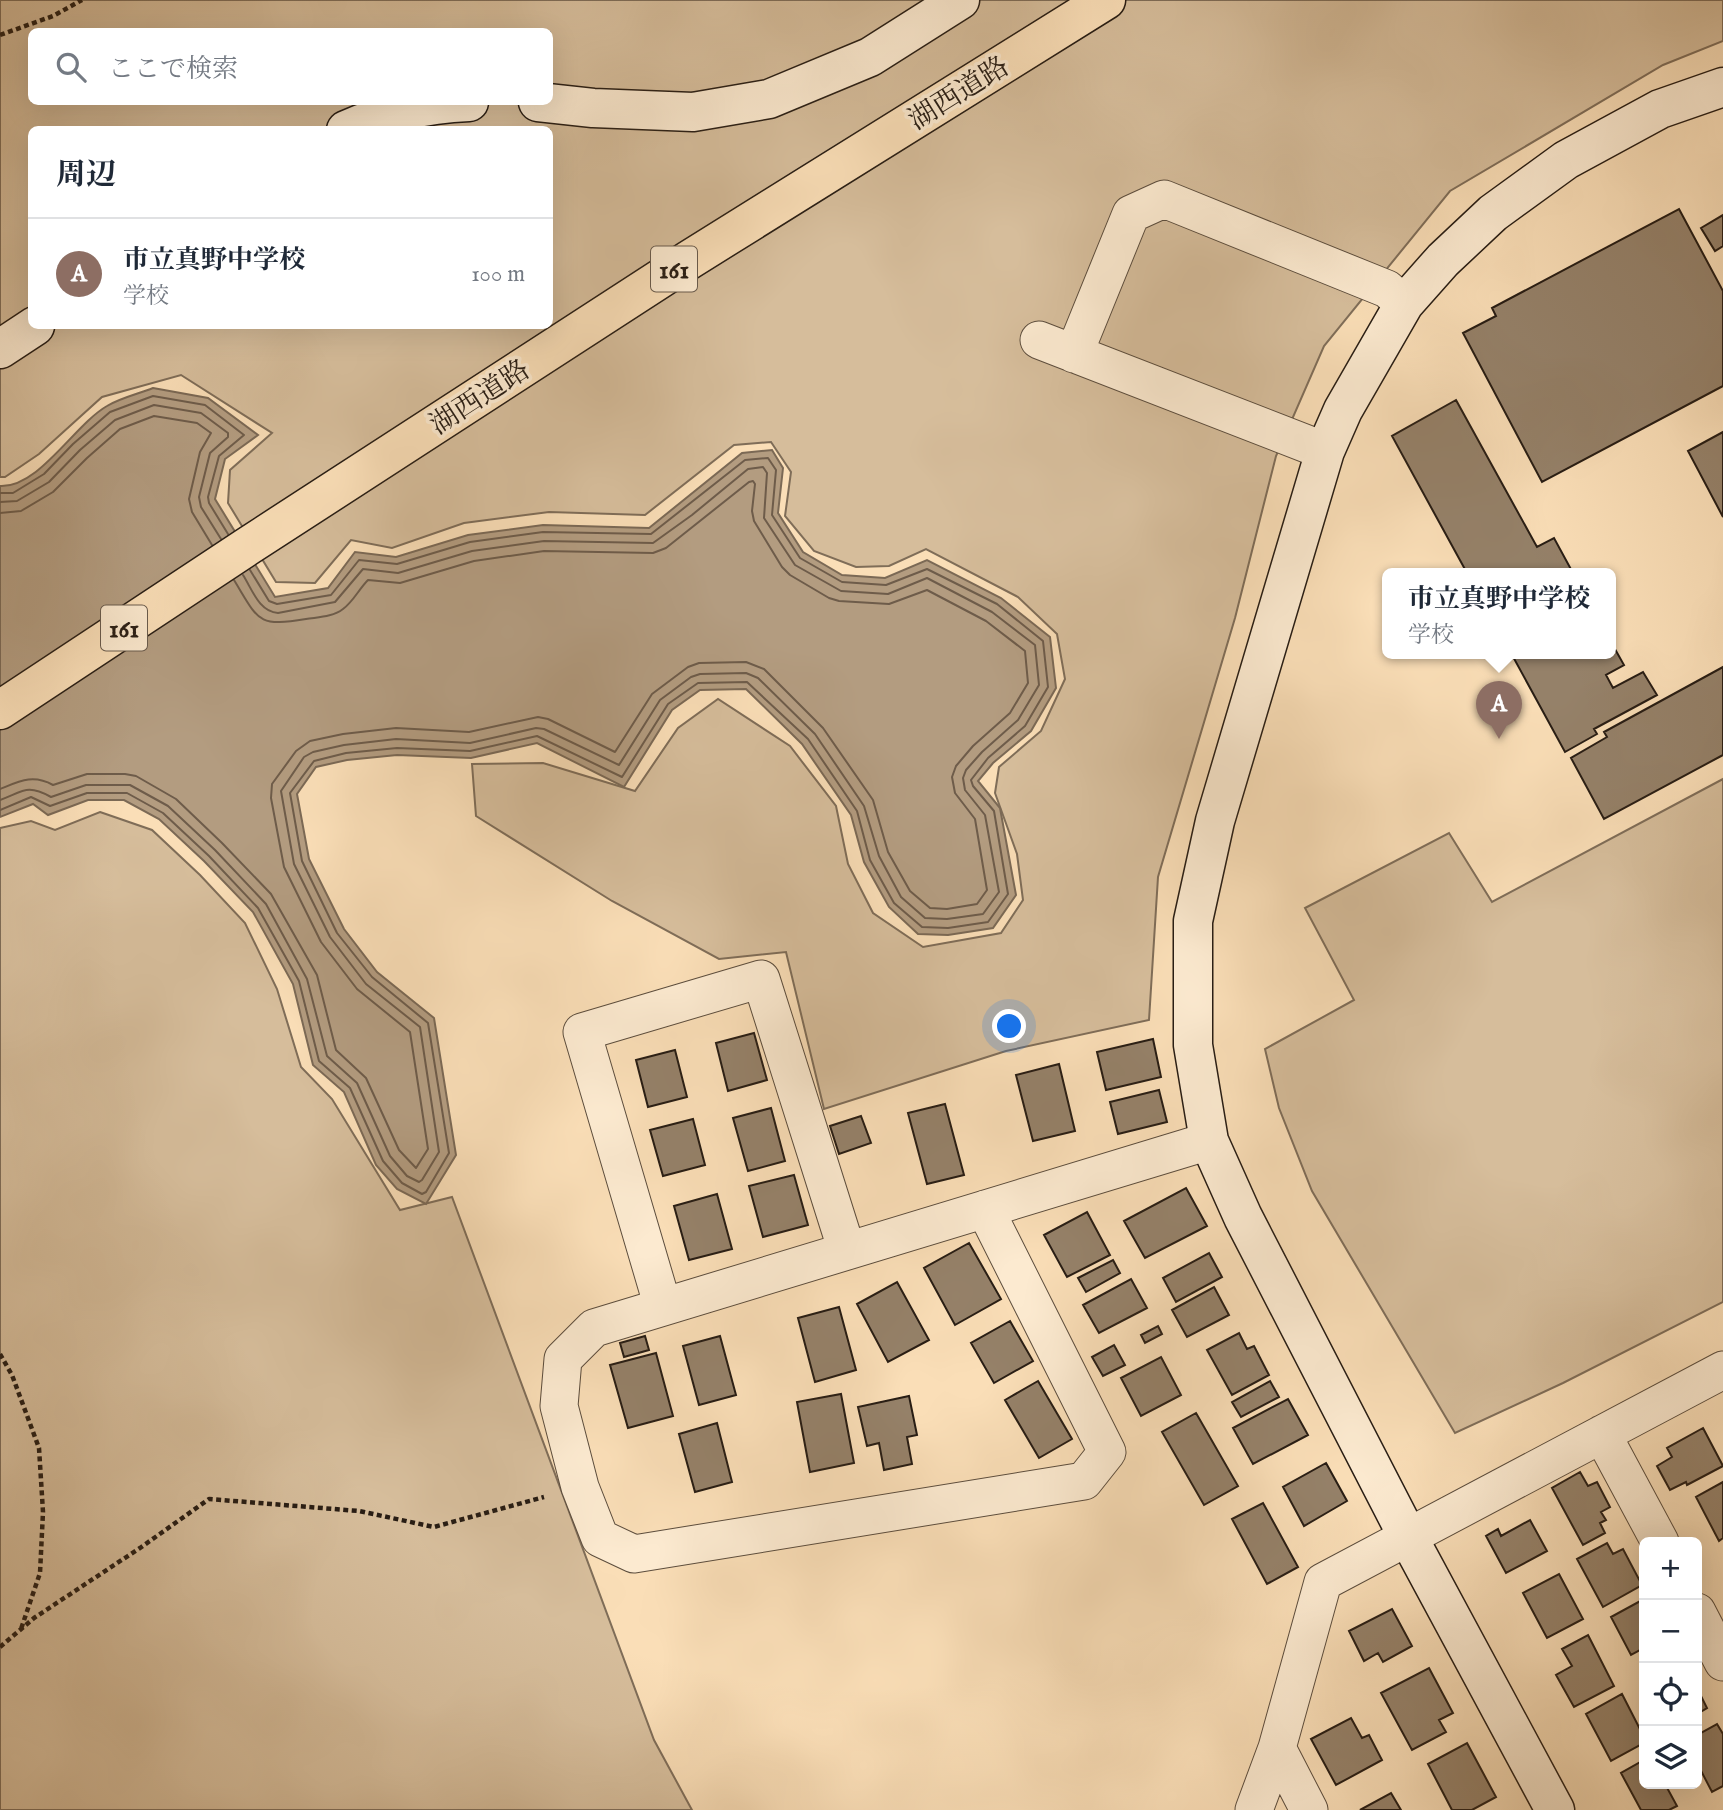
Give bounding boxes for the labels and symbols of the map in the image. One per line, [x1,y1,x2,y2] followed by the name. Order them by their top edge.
[903,50,1016,139] street label: 湖西道路
[651,246,697,292] road number: 161
[424,353,537,443] street label: 湖西道路
[101,606,147,650] road number: 161
[1476,681,1522,739] pin: A
[992,1009,1026,1043] your location

